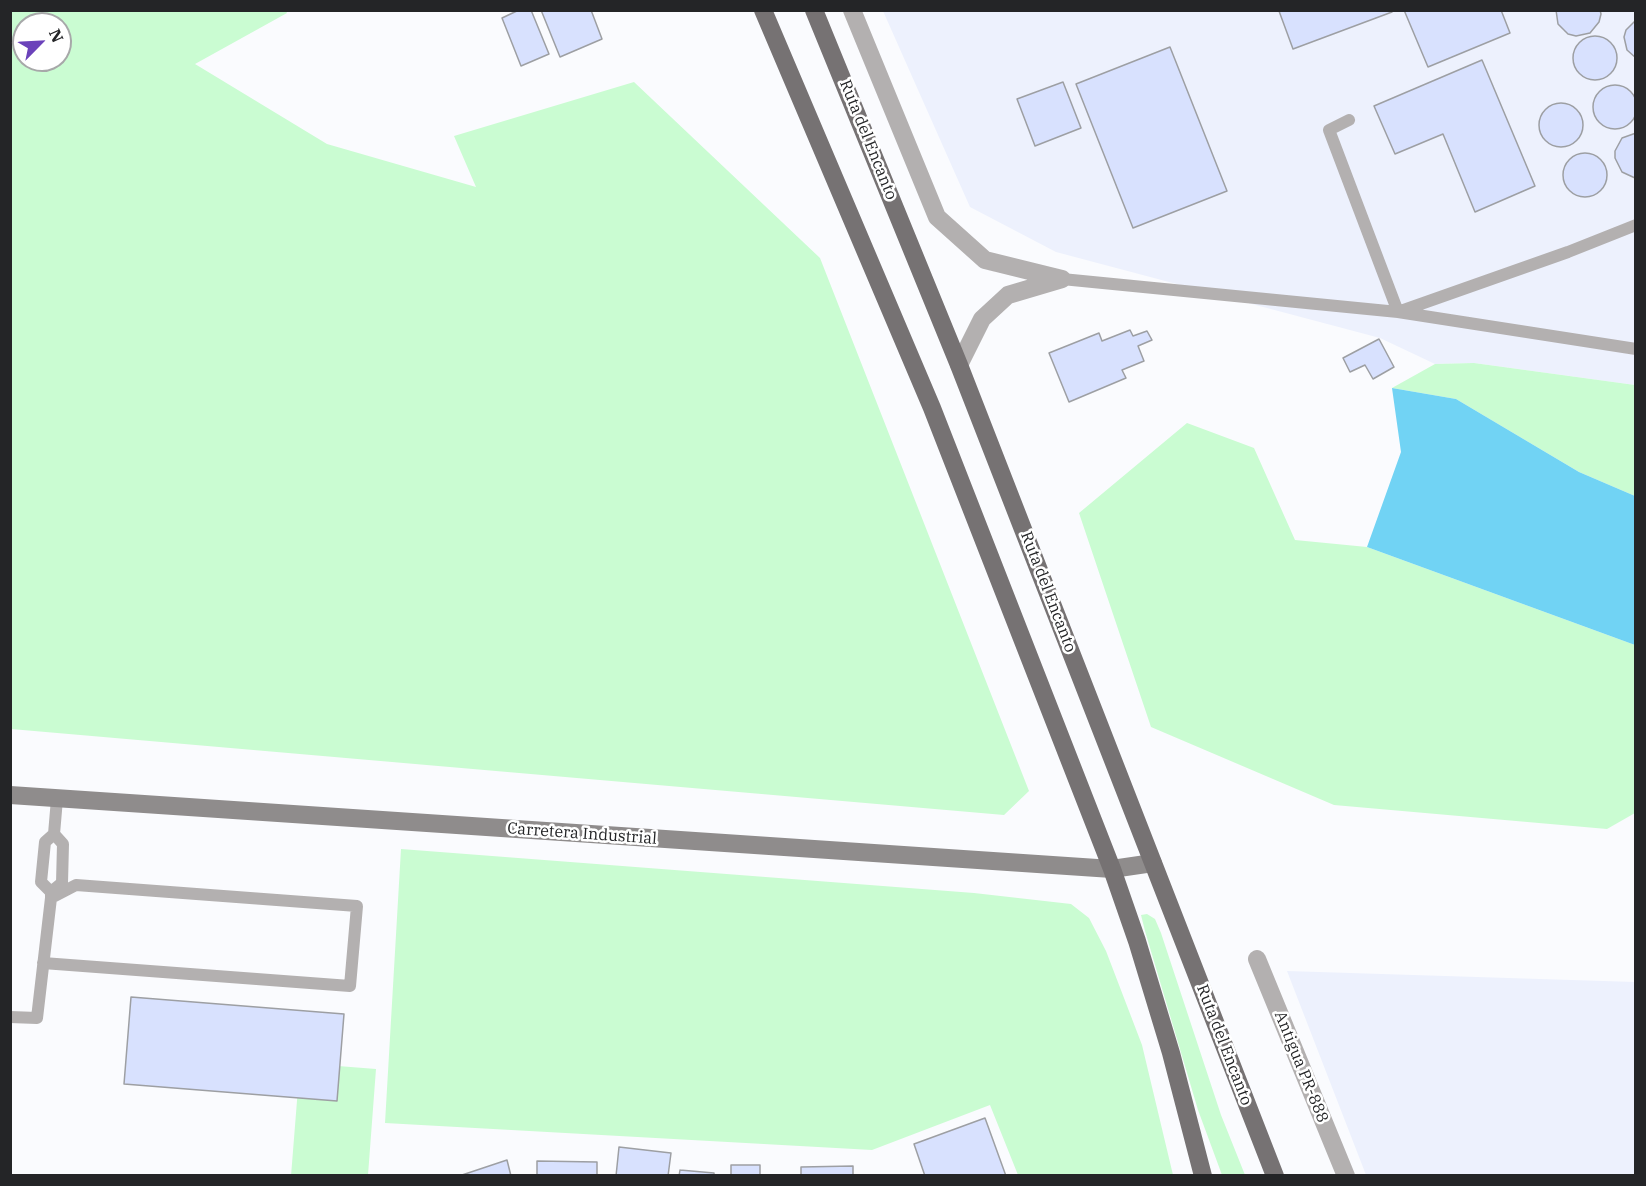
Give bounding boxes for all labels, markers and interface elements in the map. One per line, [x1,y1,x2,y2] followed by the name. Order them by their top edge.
[12,12,72,72] north arrow
[45,26,68,45] text: N
[835,77,901,203] street label: Ruta del Encanto
[1016,529,1080,655] street label: Ruta del Encanto
[507,819,657,849] street label: Carretera Industrial
[1192,982,1256,1108] street label: Ruta del Encanto
[1270,1009,1332,1125] street label: Antigua PR-888

